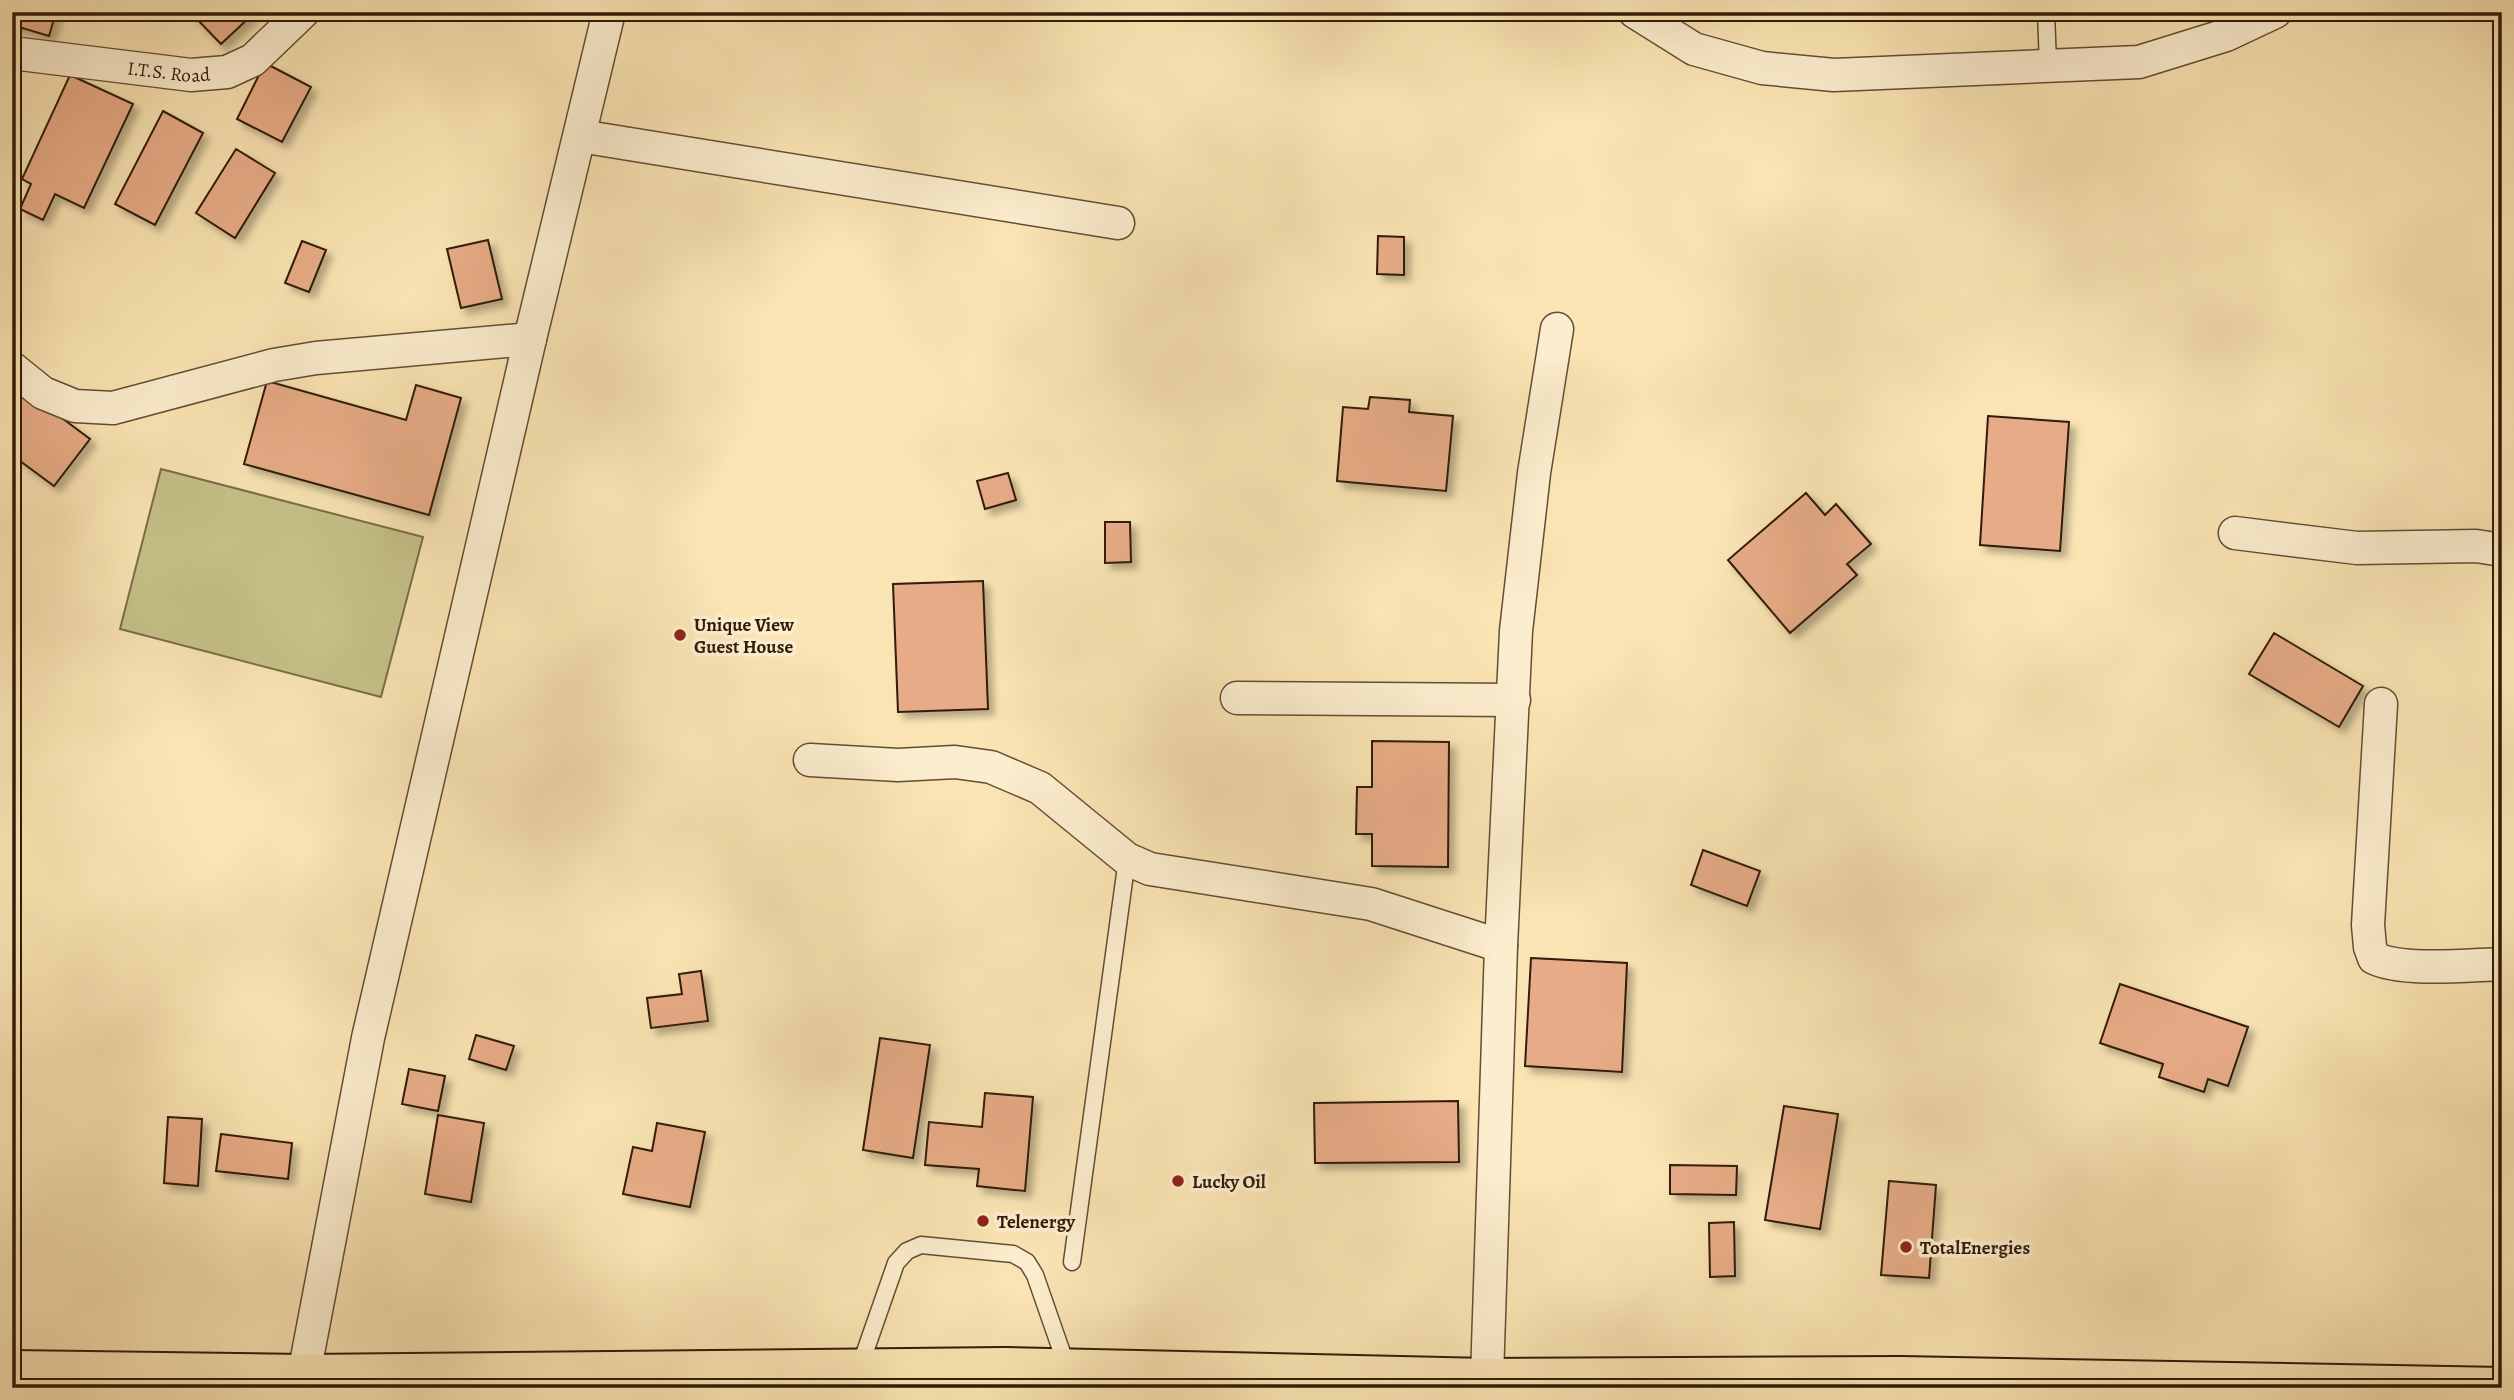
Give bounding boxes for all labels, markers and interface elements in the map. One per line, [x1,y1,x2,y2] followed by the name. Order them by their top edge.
[126,55,212,89] street label: I.T.S. Road
[694,612,795,660] place label: Unique View Guest House
[672,627,688,643] marker: Unique View Guest House
[1192,1169,1266,1195] place label: Lucky Oil
[1170,1173,1186,1189] marker: Lucky Oil
[997,1209,1076,1235] place label: Telenergy
[975,1213,991,1229] marker: Telenergy
[1920,1235,2030,1261] place label: TotalEnergies
[1898,1239,1914,1255] marker: TotalEnergies

